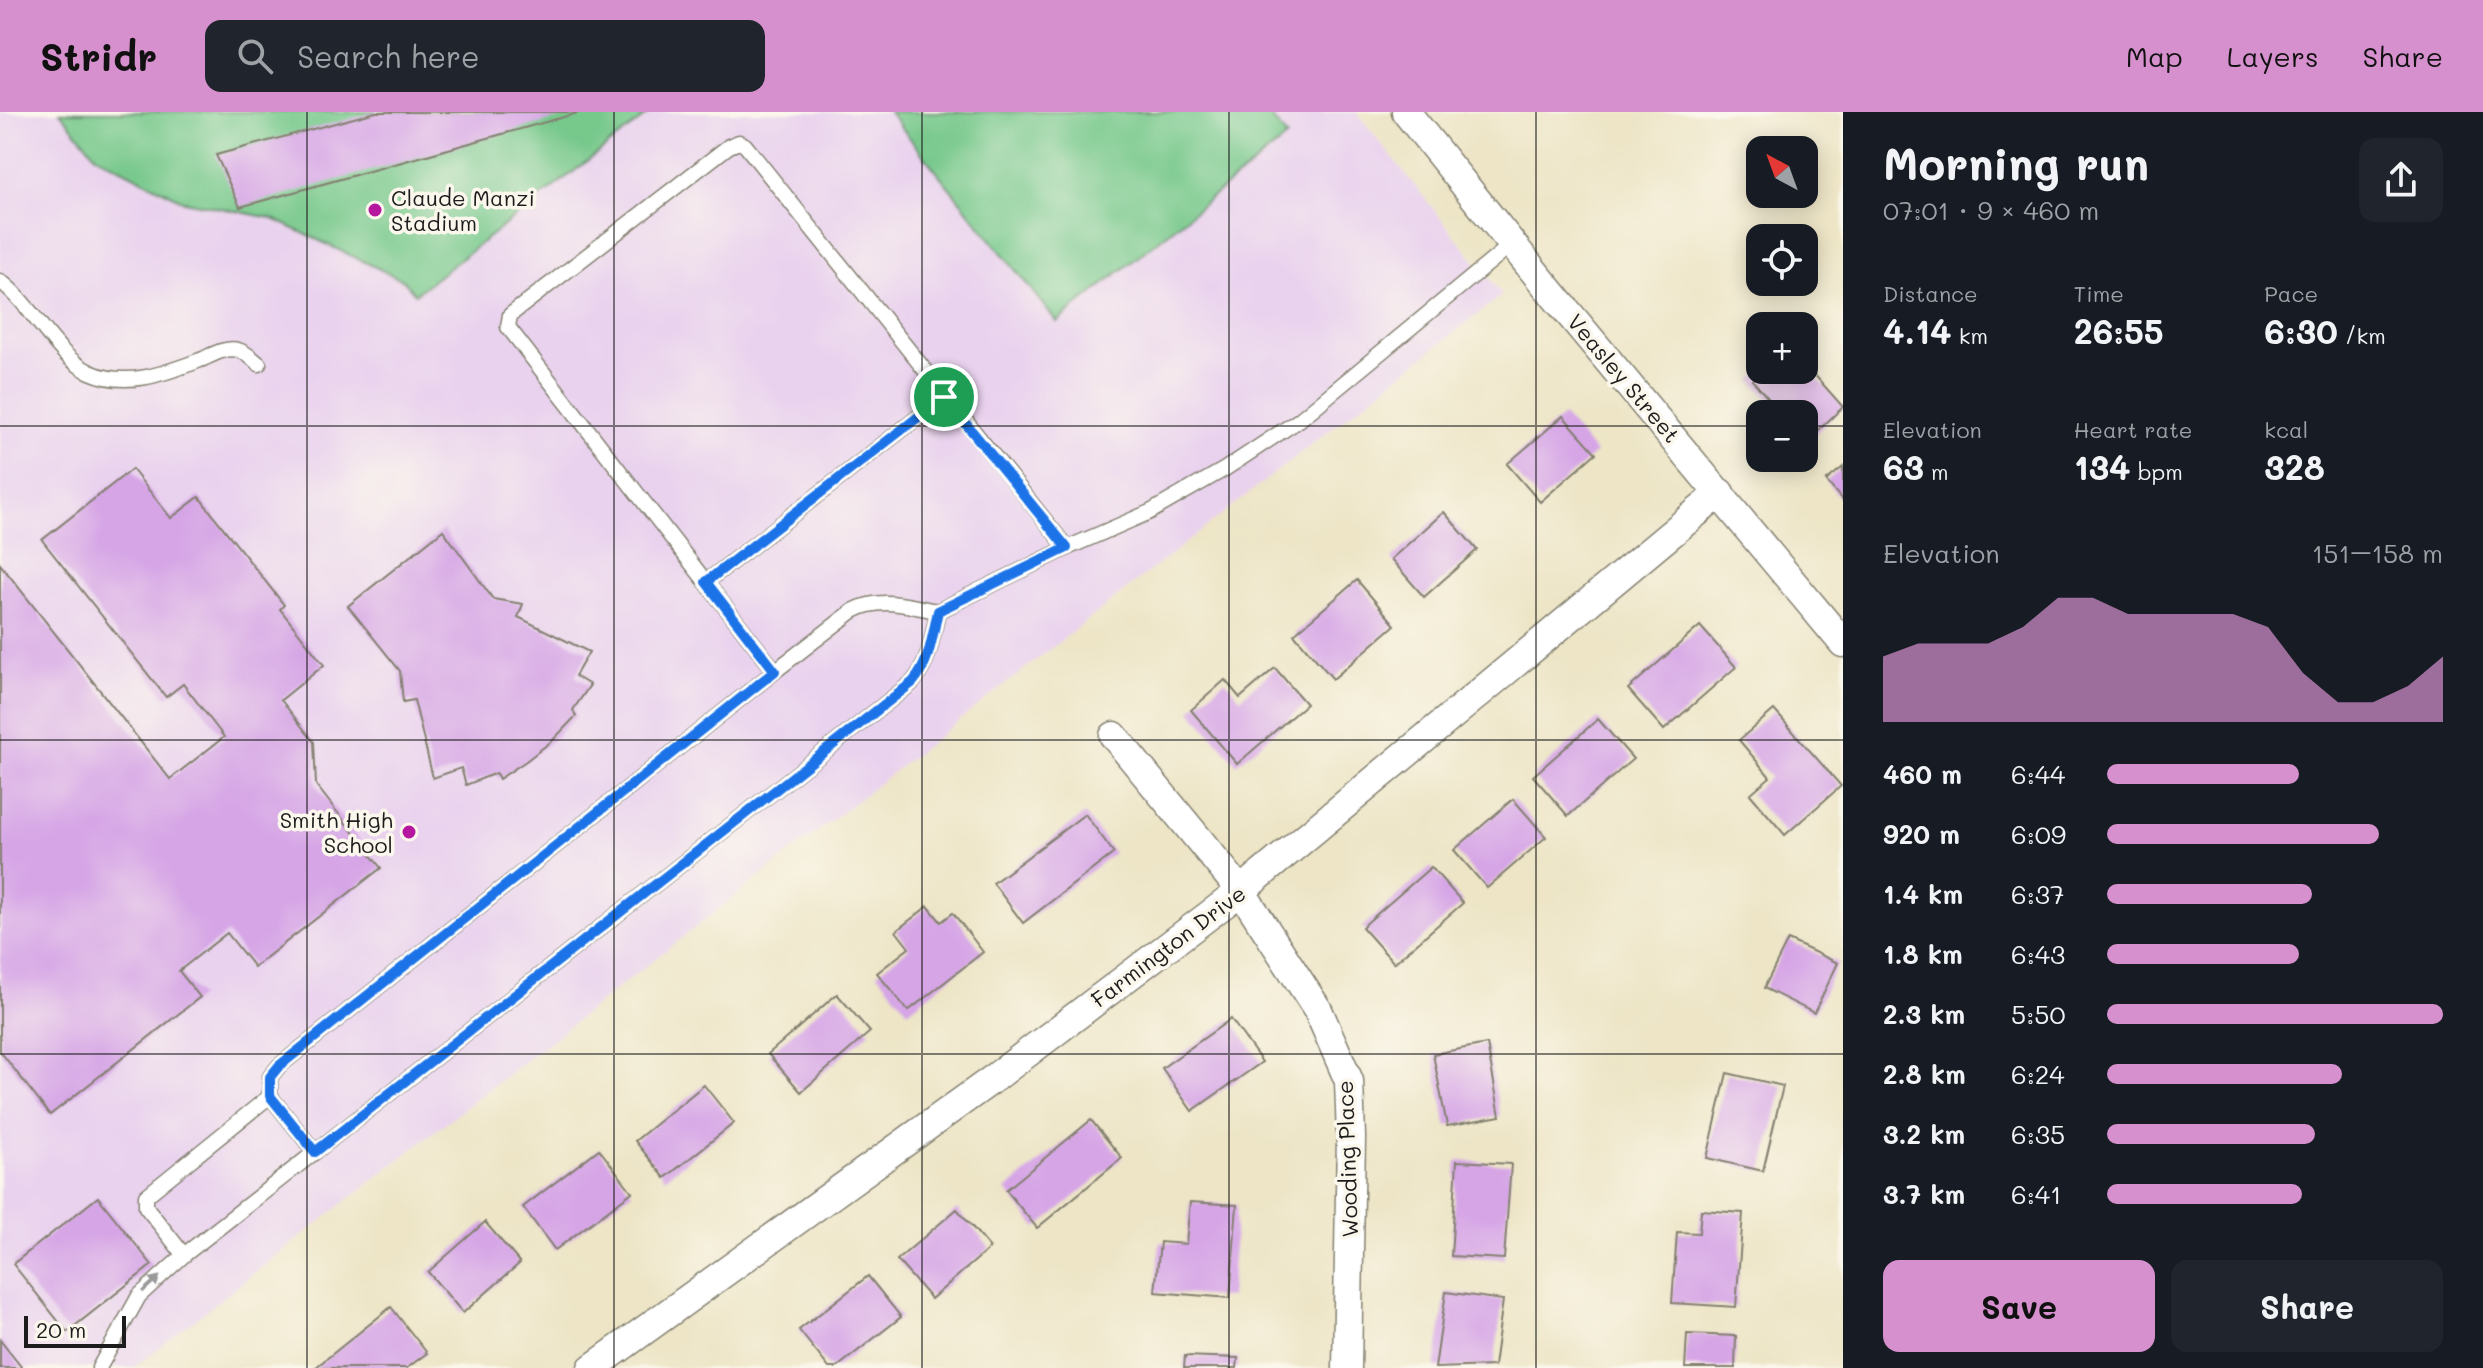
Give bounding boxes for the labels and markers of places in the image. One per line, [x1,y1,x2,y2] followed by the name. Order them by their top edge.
[391,183,535,237] place label: Claude Manzi Stadium
[366,201,384,219] marker: Claude Manzi Stadium
[910,363,978,431] pin
[280,805,393,859] place label: Smith High School
[400,823,418,841] marker: Smith High School

